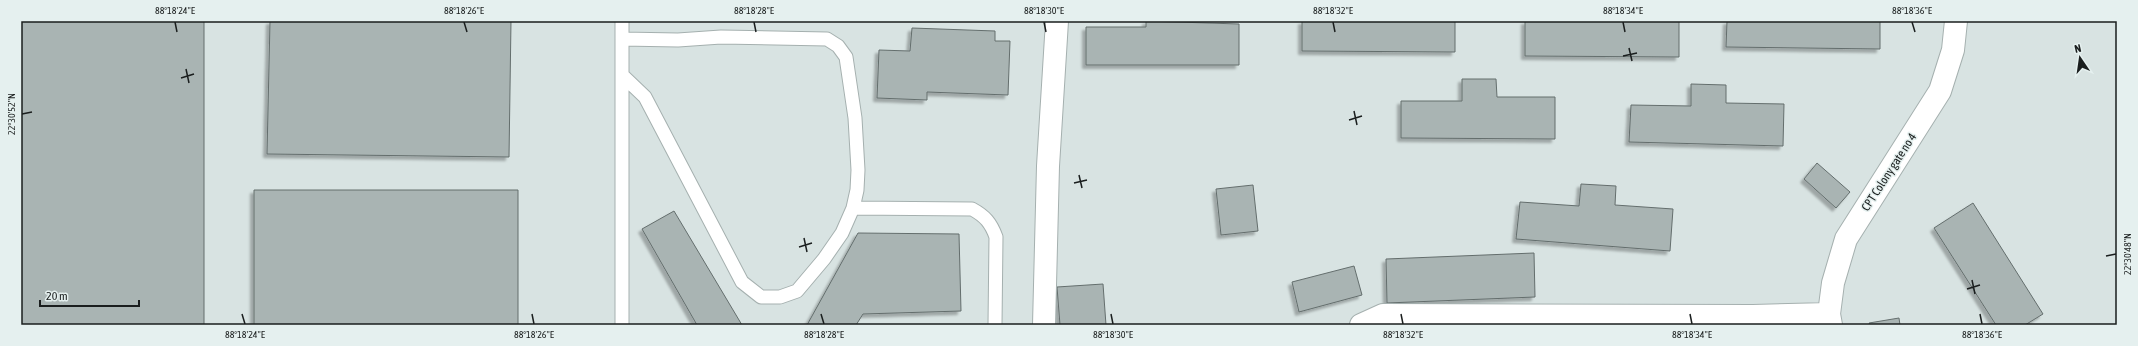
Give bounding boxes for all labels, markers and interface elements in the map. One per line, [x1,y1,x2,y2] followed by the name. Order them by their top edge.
[155,5,196,16] text: 88°18'24"E
[444,5,485,16] text: 88°18'26"E
[734,5,775,16] text: 88°18'28"E
[1024,5,1065,16] text: 88°18'30"E
[1313,5,1354,16] text: 88°18'32"E
[1603,5,1644,16] text: 88°18'34"E
[1892,5,1933,16] text: 88°18'36"E
[2060,38,2100,78] north arrow
[2073,42,2082,55] text: N
[6,93,17,135] text: 22°30'52"N
[1859,130,1920,214] street label: CPT Colony gate no 4
[2122,233,2133,275] text: 22°30'48"N
[40,282,139,308] scale bar
[46,289,68,303] text: 20 m
[225,329,266,340] text: 88°18'24"E
[514,329,555,340] text: 88°18'26"E
[804,329,845,340] text: 88°18'28"E
[1093,329,1134,340] text: 88°18'30"E
[1383,329,1424,340] text: 88°18'32"E
[1672,329,1713,340] text: 88°18'34"E
[1962,329,2003,340] text: 88°18'36"E

